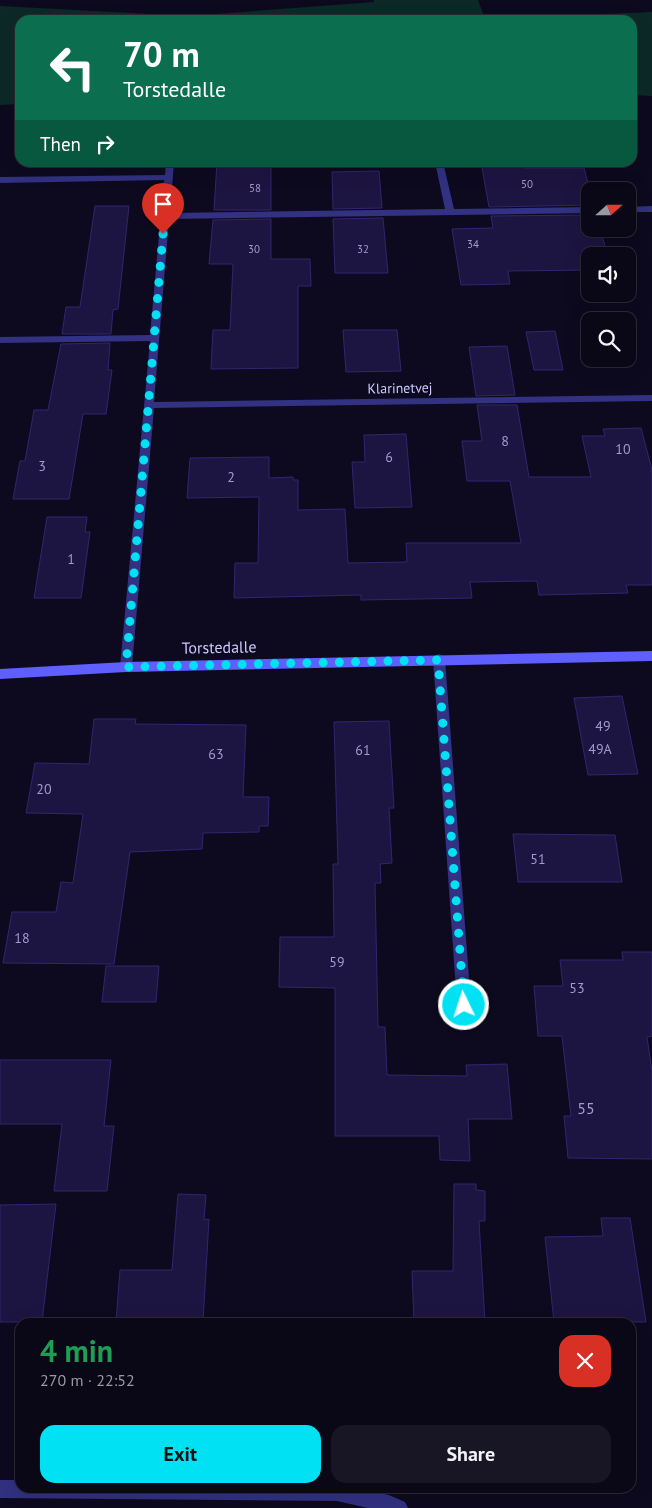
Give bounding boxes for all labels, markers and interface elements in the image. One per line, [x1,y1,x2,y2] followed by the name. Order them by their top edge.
[123,31,200,77] text: 70 m
[40,35,105,100] icon: left
[123,75,226,103] text: Torstedalle
[91,130,119,158] icon: right
[40,132,81,156] text: Then
[521,177,533,191] house number: 50
[249,181,261,195] house number: 58
[581,182,636,238] north arrow
[581,182,636,367] map controls
[142,183,184,234] pin
[149,190,177,218] icon: arrive
[467,237,479,251] house number: 34
[248,242,260,256] house number: 30
[357,242,369,256] house number: 32
[581,247,636,302] button: sound
[581,312,636,367] button: search
[367,378,433,398] street label: Klarinetvej
[501,432,509,450] house number: 8
[615,440,631,458] house number: 10
[385,448,393,466] house number: 6
[38,457,46,475] house number: 3
[227,468,235,486] house number: 2
[67,550,75,568] house number: 1
[181,636,257,658] street label: Torstedalle
[595,717,611,735] house number: 49
[588,740,613,758] house number: 49A
[355,741,371,759] house number: 61
[208,745,224,763] house number: 63
[36,780,52,798] house number: 20
[530,850,546,868] house number: 51
[14,929,30,947] house number: 18
[329,953,345,971] house number: 59
[437,978,489,1030] position arrow
[569,979,585,997] house number: 53
[577,1098,595,1118] house number: 55
[40,1331,113,1370] text: 4 min
[559,1335,611,1387] button: close
[40,1370,135,1390] text: 270 m · 22:52
[40,1425,321,1483] button: Exit
[331,1425,611,1483] button: Share

